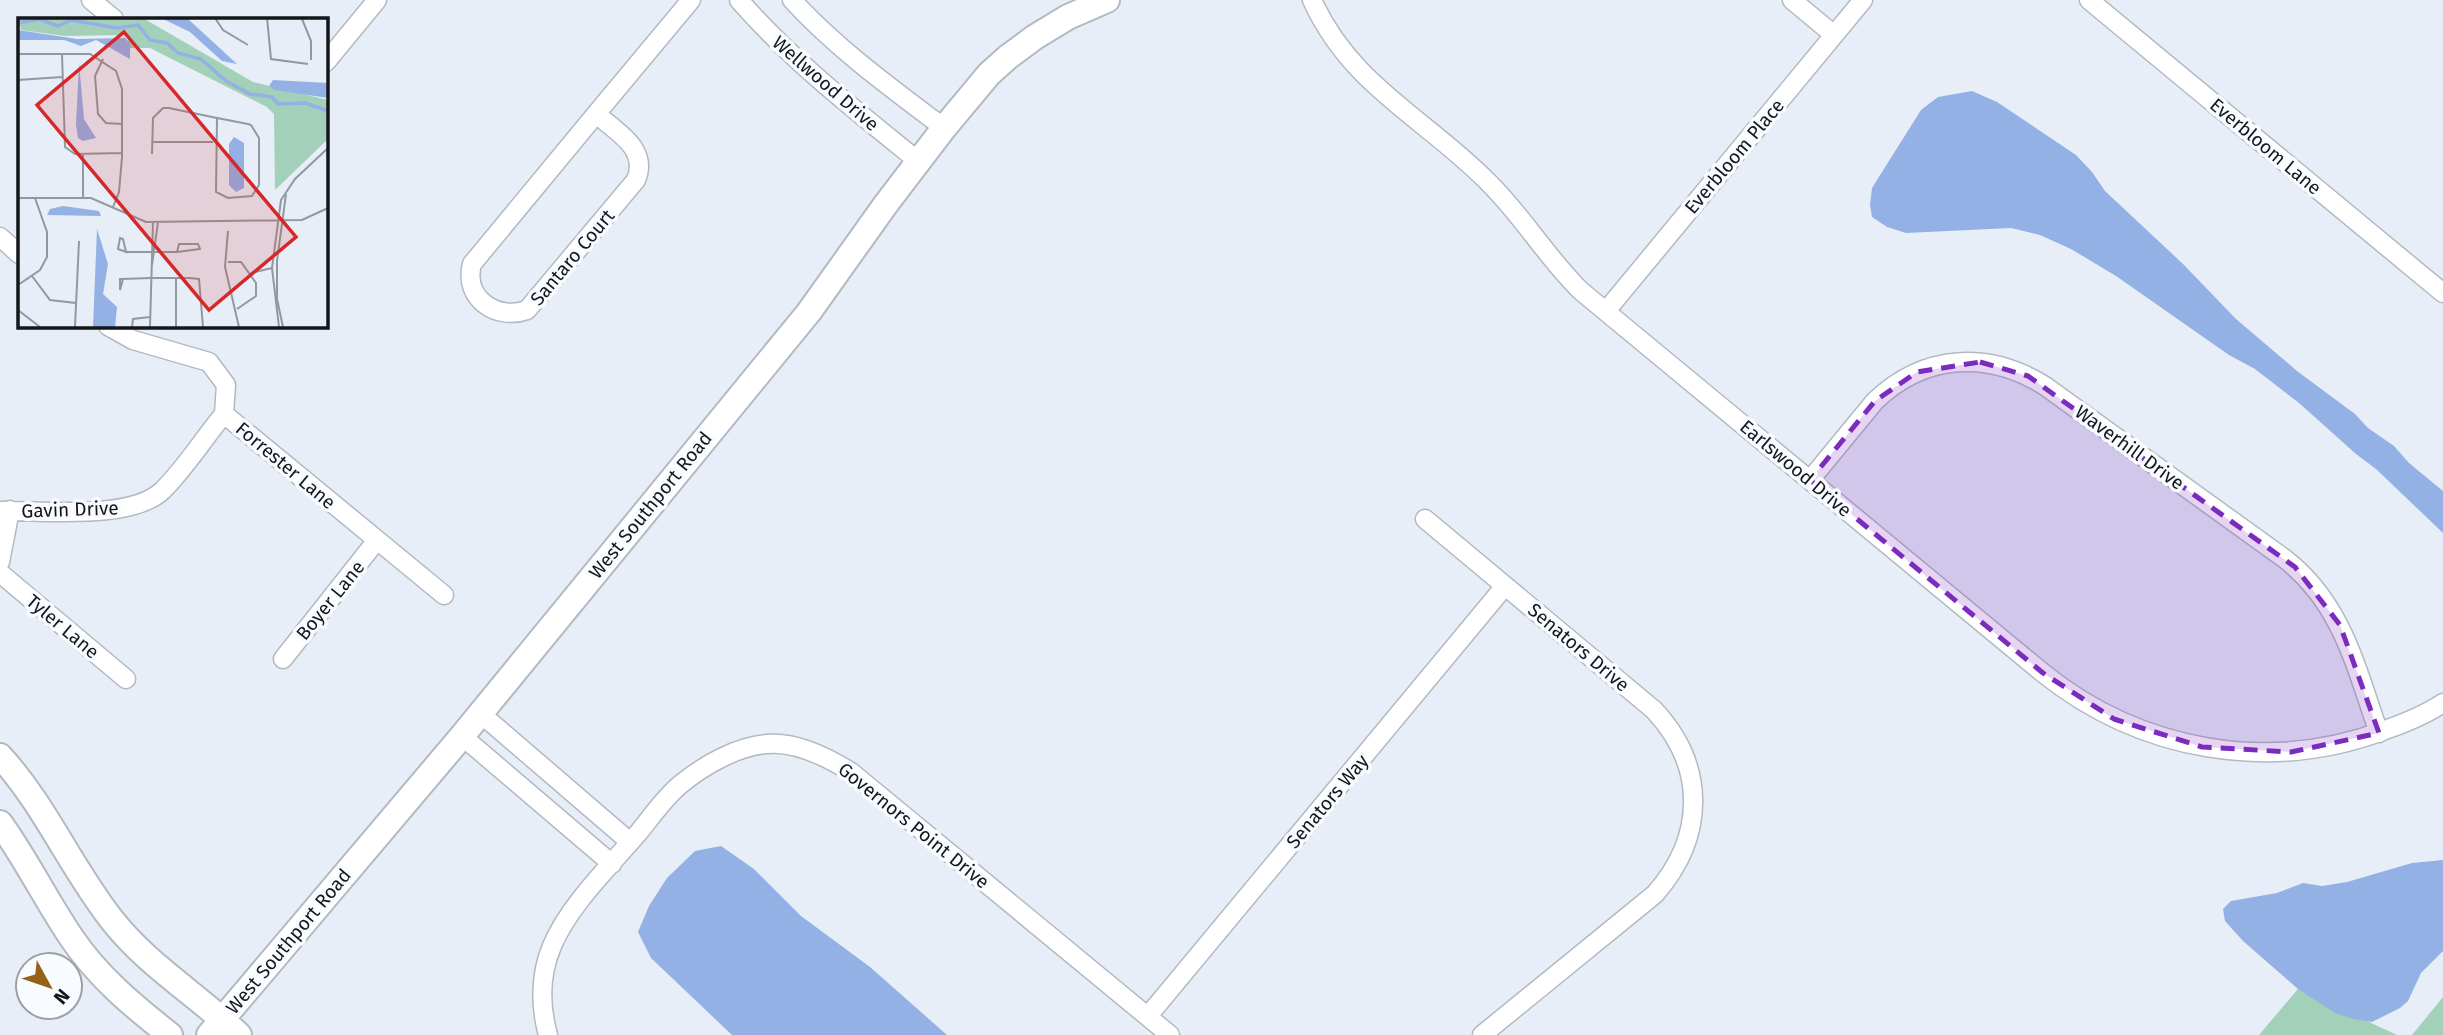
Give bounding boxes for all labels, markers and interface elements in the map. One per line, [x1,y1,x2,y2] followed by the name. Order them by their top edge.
[18,18,327,327] inset map
[768,31,884,136] street label: Wellwood Drive
[2205,93,2326,200] street label: Everbloom Lane
[1680,94,1789,218] street label: Everbloom Place
[526,204,619,310] street label: Santaro Court
[2071,400,2189,495] street label: Waverhill Drive
[1735,415,1856,522] street label: Earlswood Drive
[231,417,340,514] street label: Forrester Lane
[584,427,717,583] street label: West Southport Road
[21,496,119,523] street label: Gavin Drive
[291,556,369,645] street label: Boyer Lane
[22,589,104,663] street label: Tyler Lane
[1523,598,1634,696] street label: Senators Drive
[1282,749,1374,853] street label: Senators Way
[834,757,994,893] street label: Governors Point Drive
[221,864,356,1019] street label: West Southport Road
[14,951,84,1021] north arrow
[49,984,75,1009] text: N

